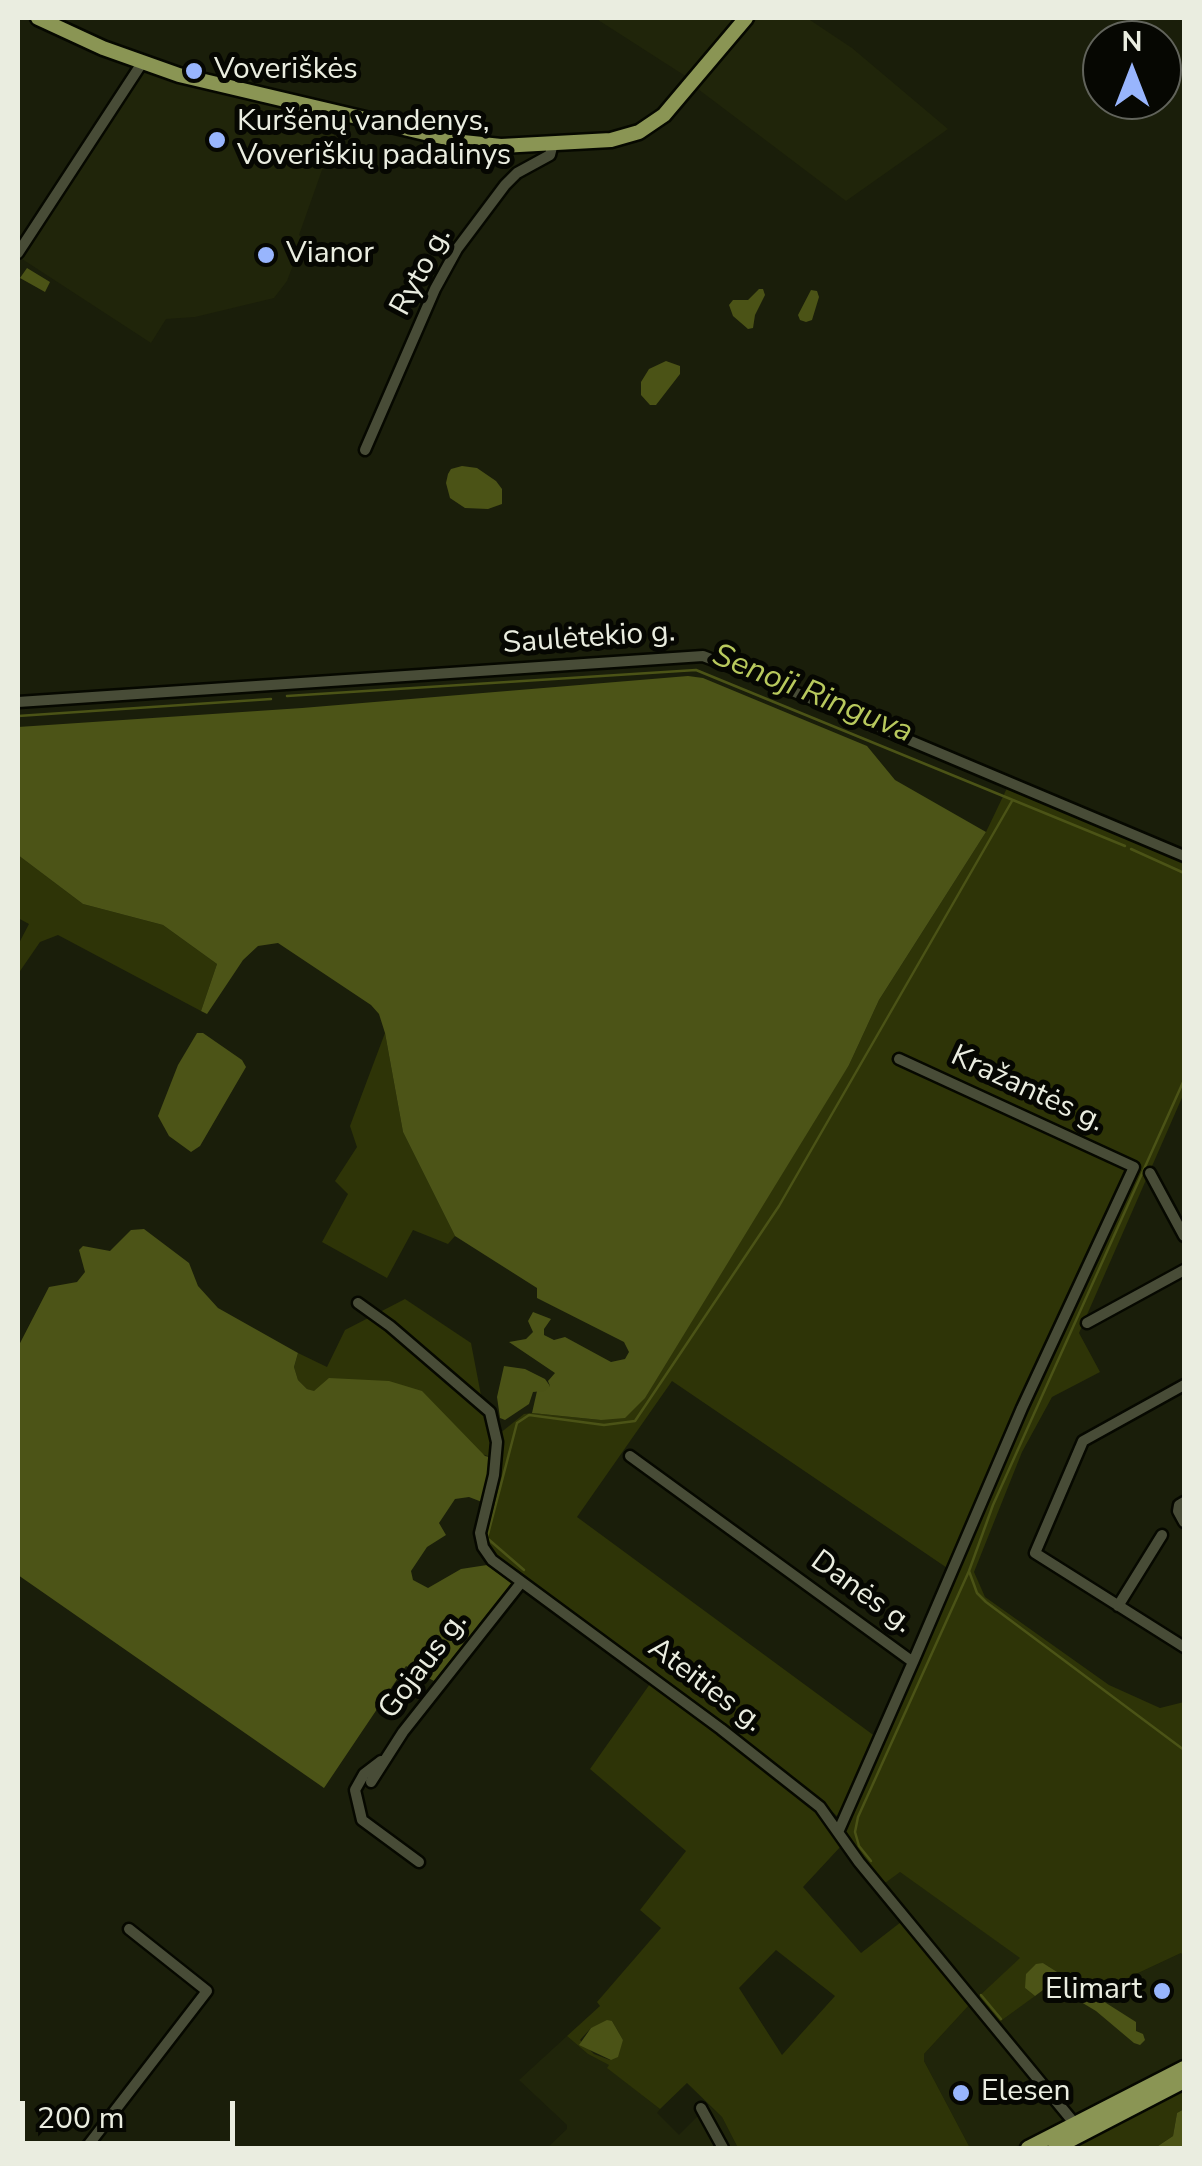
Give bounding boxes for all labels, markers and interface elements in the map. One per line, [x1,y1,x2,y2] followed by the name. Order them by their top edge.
[1082,20,1182,120] north arrow
[1122,23,1142,61] text: N
[214,53,358,89] place label: Voveriškės
[183,60,205,82] marker: Voveriškės
[237,105,511,176] place label: Kuršėnų vandenys, Voveriškių padalinys
[206,129,228,151] marker: Kuršėnų vandenys, Voveriškių padalinys
[384,222,460,322] street label: Ryto g.
[286,237,374,273] place label: Vianor
[255,244,277,266] marker: Vianor
[501,615,677,663] street label: Saulėtekio g.
[706,637,918,753] water label: Senoji Ringuva
[945,1039,1109,1141] street label: Kražantės g.
[803,1544,919,1642] street label: Danės g.
[372,1605,476,1727] street label: Gojaus g.
[640,1631,770,1741] street label: Ateities g.
[1045,1973,1142,2009] place label: Elimart
[1151,1980,1173,2002] marker: Elimart
[981,2075,1071,2111] place label: Elesen
[25,2081,240,2143] scale bar
[950,2082,972,2104] marker: Elesen
[37,2098,124,2139] text: 200 m

